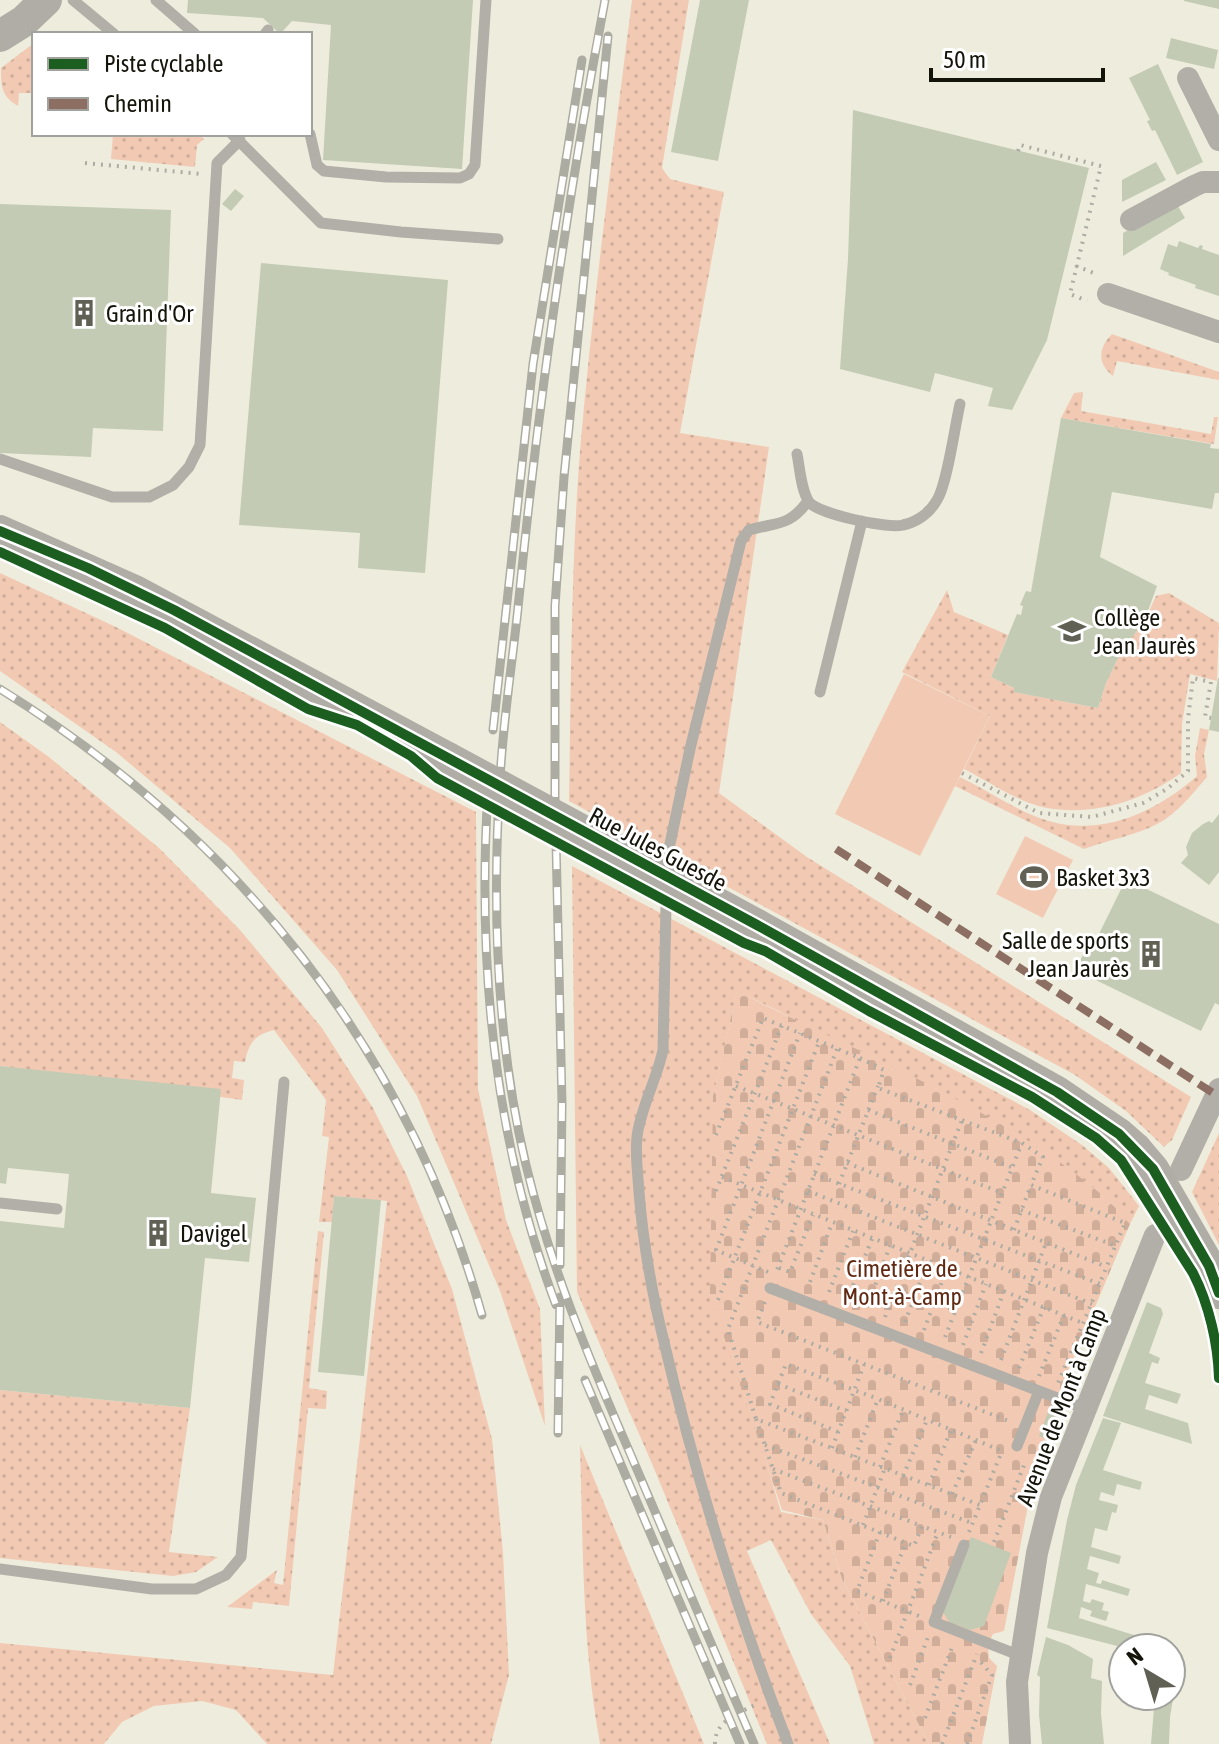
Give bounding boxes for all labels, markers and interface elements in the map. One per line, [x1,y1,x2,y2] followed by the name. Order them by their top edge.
[32,32,312,136] legend
[931,32,1103,82] scale bar
[943,46,986,73] text: 50 m
[104,50,223,77] text: Piste cyclable
[104,90,172,117] text: Chemin
[69,298,99,328] building icon: Grain d'Or
[106,300,194,327] place label: Grain d'Or
[1094,604,1196,659] place label: Collège Jean Jaurès
[1057,616,1087,646] school or university icon: Collège Jean Jaurès
[585,801,731,897] street label: Rue Jules Guesde
[1019,862,1049,892] sports icon: Basket 3x3
[1056,864,1150,891] place label: Basket 3x3
[1002,927,1129,982] place label: Salle de sports Jean Jaurès
[1136,939,1166,969] building icon: Salle de sports Jean Jaurès
[143,1218,173,1248] building icon: Davigel
[180,1220,248,1247] place label: Davigel
[842,1255,962,1310] park label: Cimetière de Mont-à-Camp
[1011,1304,1111,1510] street label: Avenue de Mont à Camp
[1107,1632,1187,1712] north arrow
[1122,1642,1148,1670] text: N

